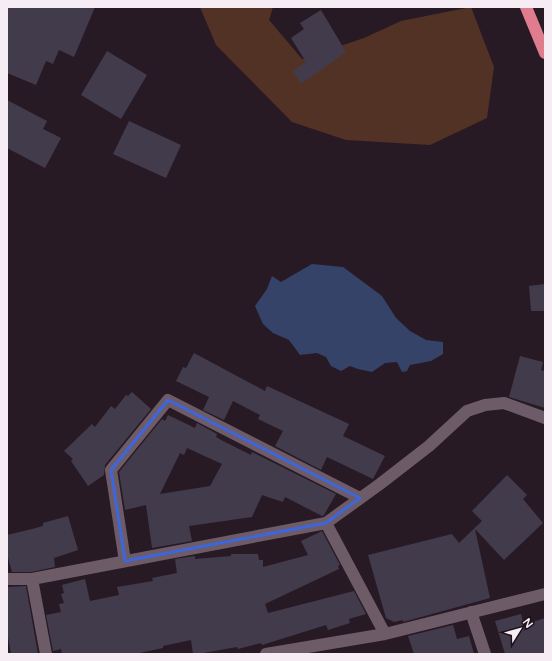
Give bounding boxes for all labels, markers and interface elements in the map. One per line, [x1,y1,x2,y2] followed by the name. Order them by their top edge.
[500,609,540,649] north arrow
[520,616,535,631] text: N

